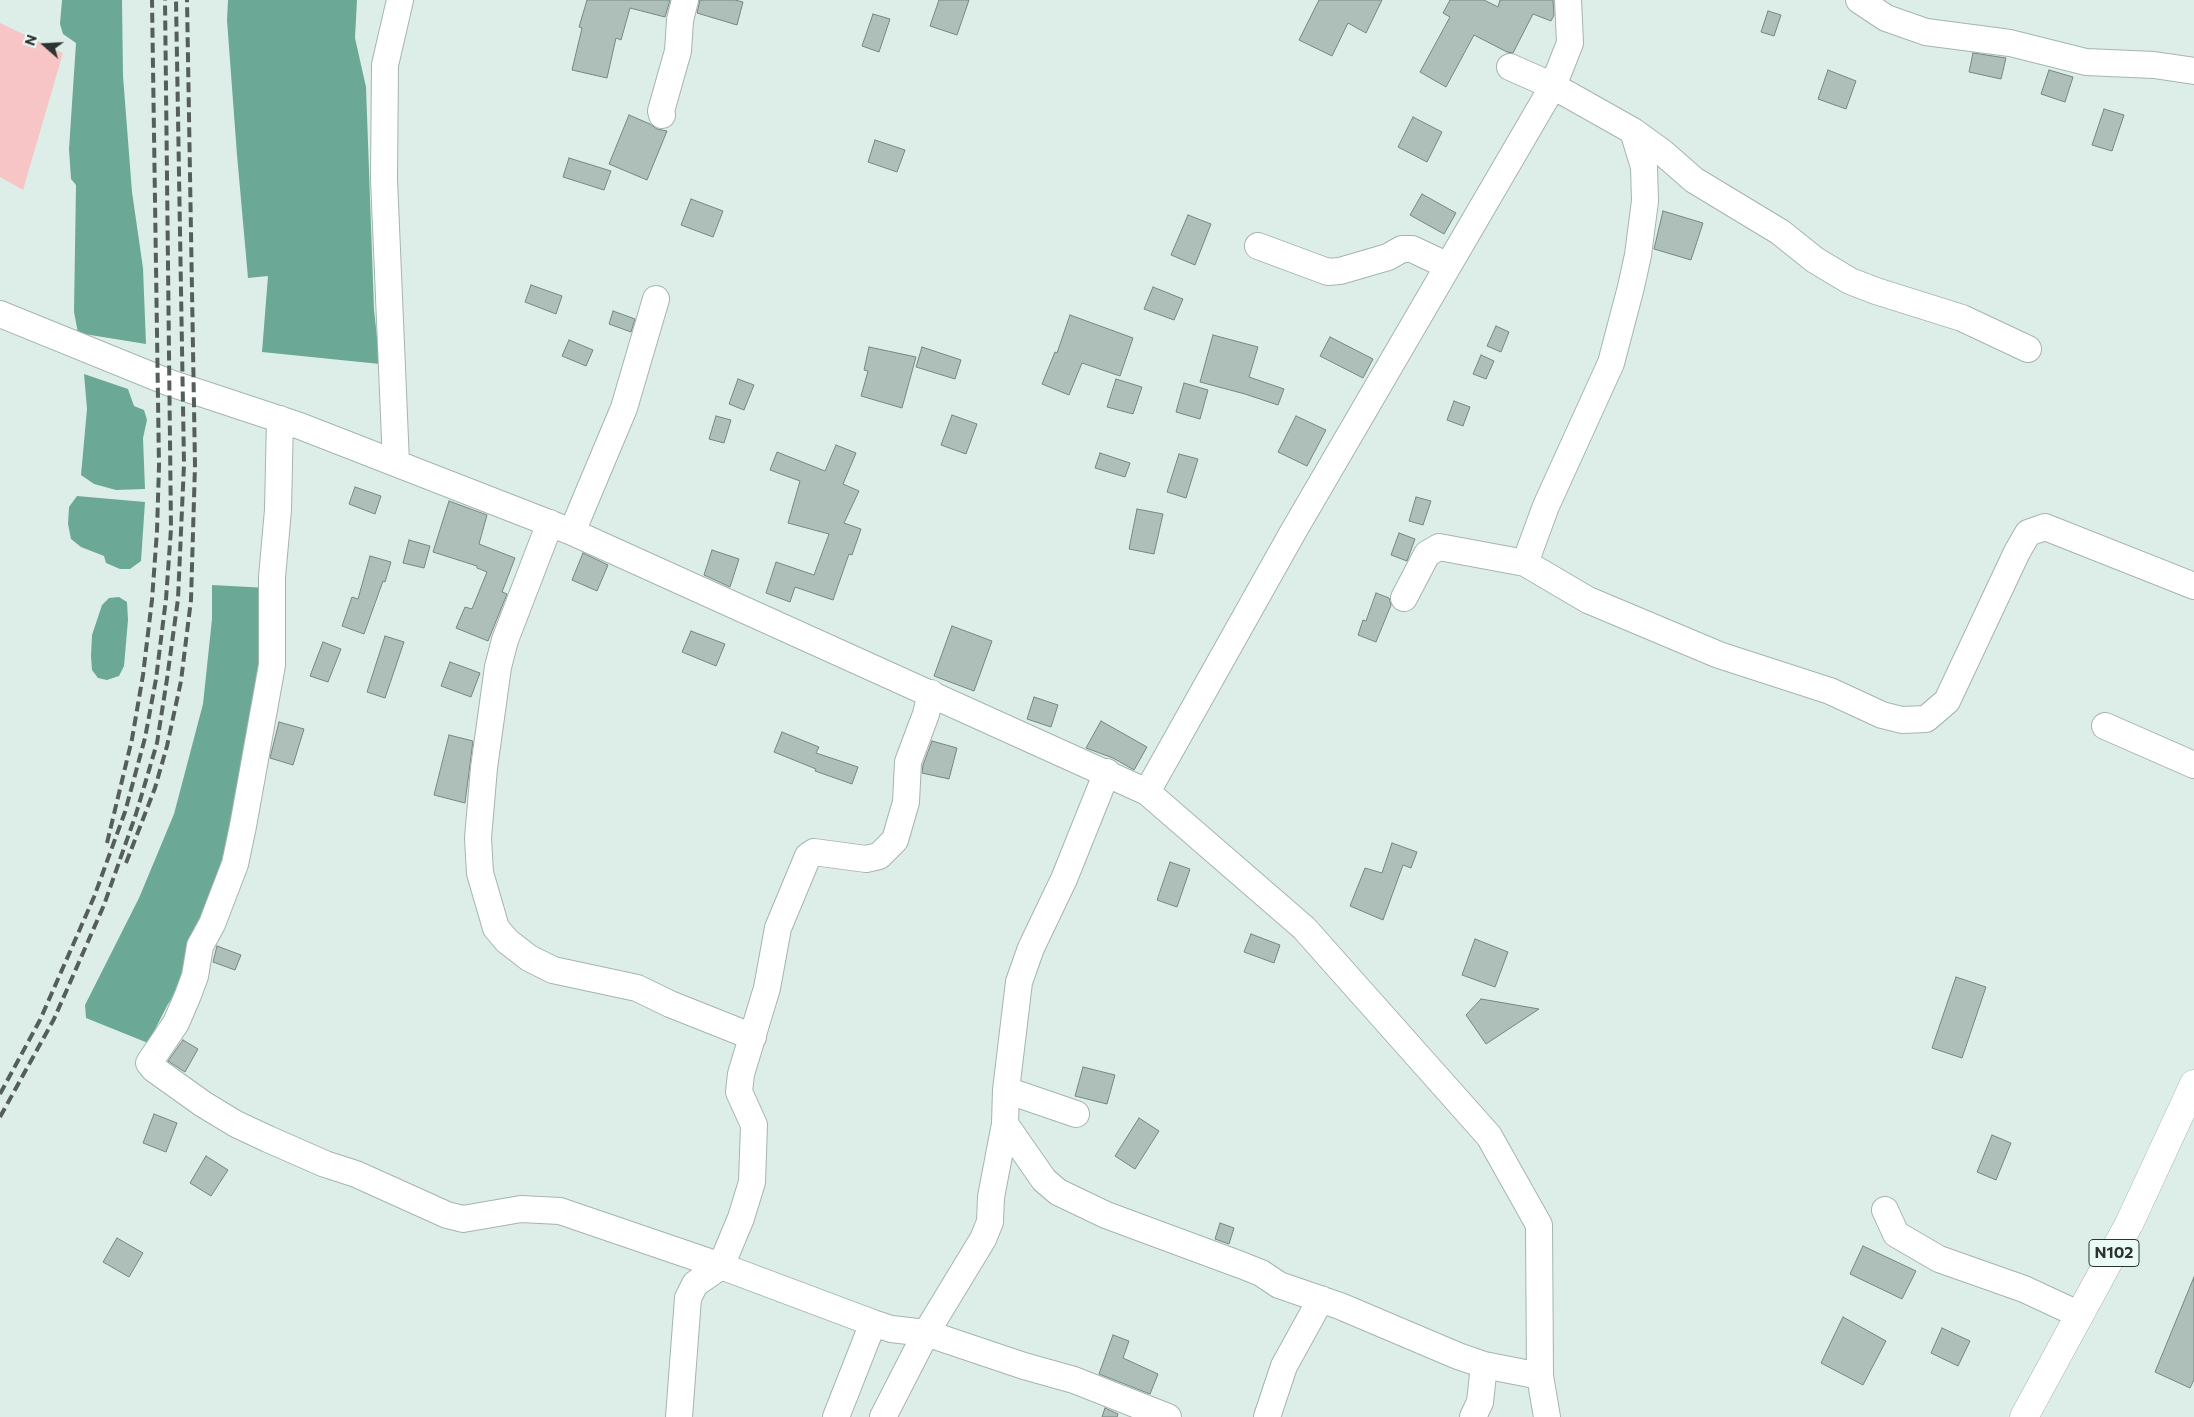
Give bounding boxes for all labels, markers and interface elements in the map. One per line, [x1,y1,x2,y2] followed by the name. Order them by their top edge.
[20,20,70,70] north arrow
[21,32,40,48] text: N
[2089,1240,2139,1266] road number: N102

